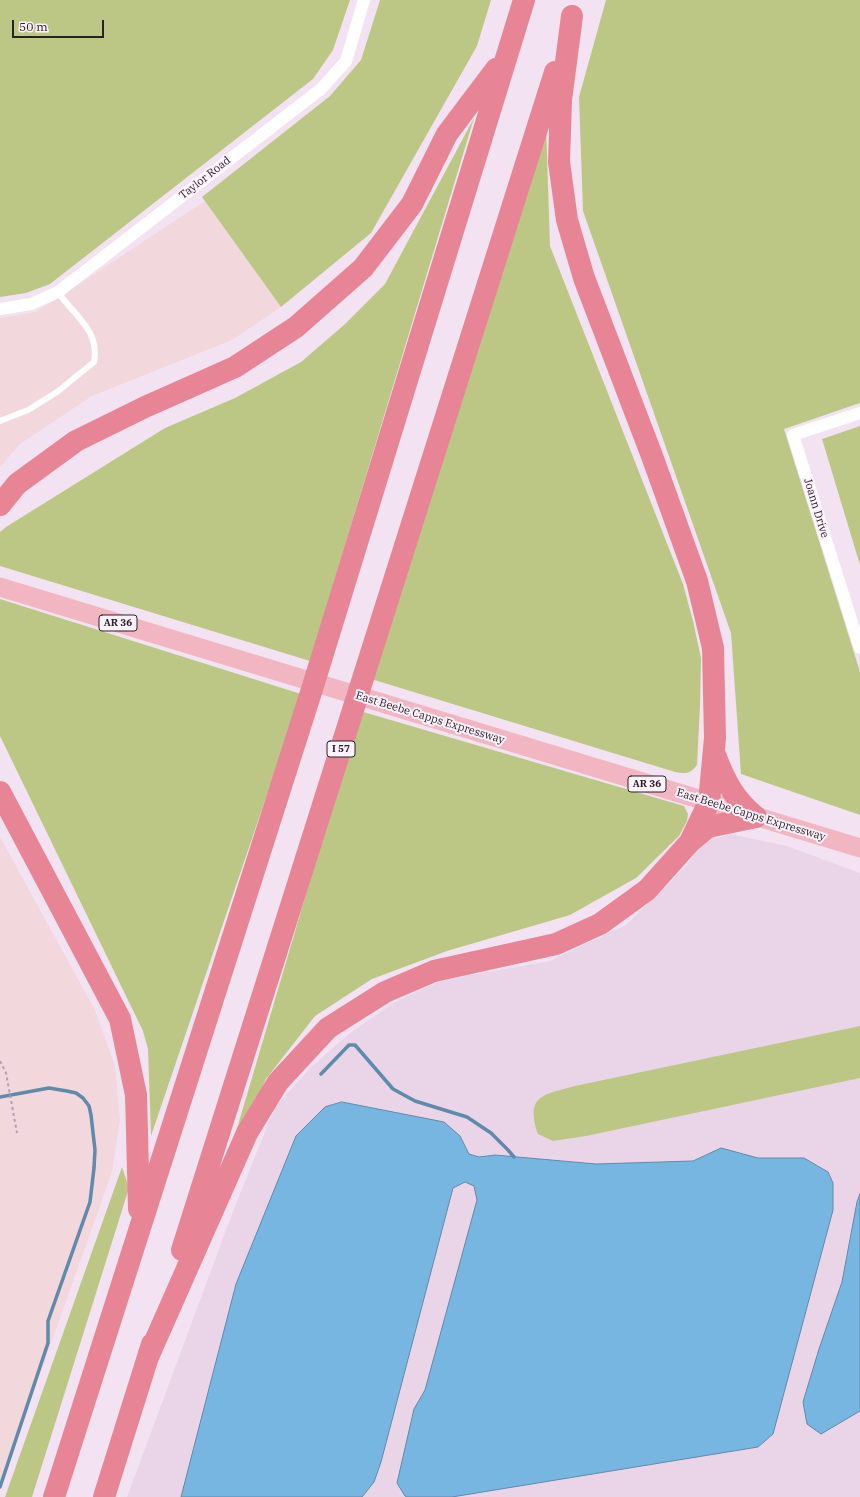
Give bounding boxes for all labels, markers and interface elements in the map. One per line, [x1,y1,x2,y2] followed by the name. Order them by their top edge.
[14,12,106,38] scale bar
[19,19,48,34] text: 50 m
[177,154,233,202] street label: Taylor Road
[801,477,831,539] street label: Joann Drive
[99,615,137,631] road number: AR 36
[354,689,506,747] street label: East Beebe Capps Expressway
[327,741,355,757] road number: I 57
[628,776,666,792] road number: AR 36
[675,786,827,844] street label: East Beebe Capps Expressway

